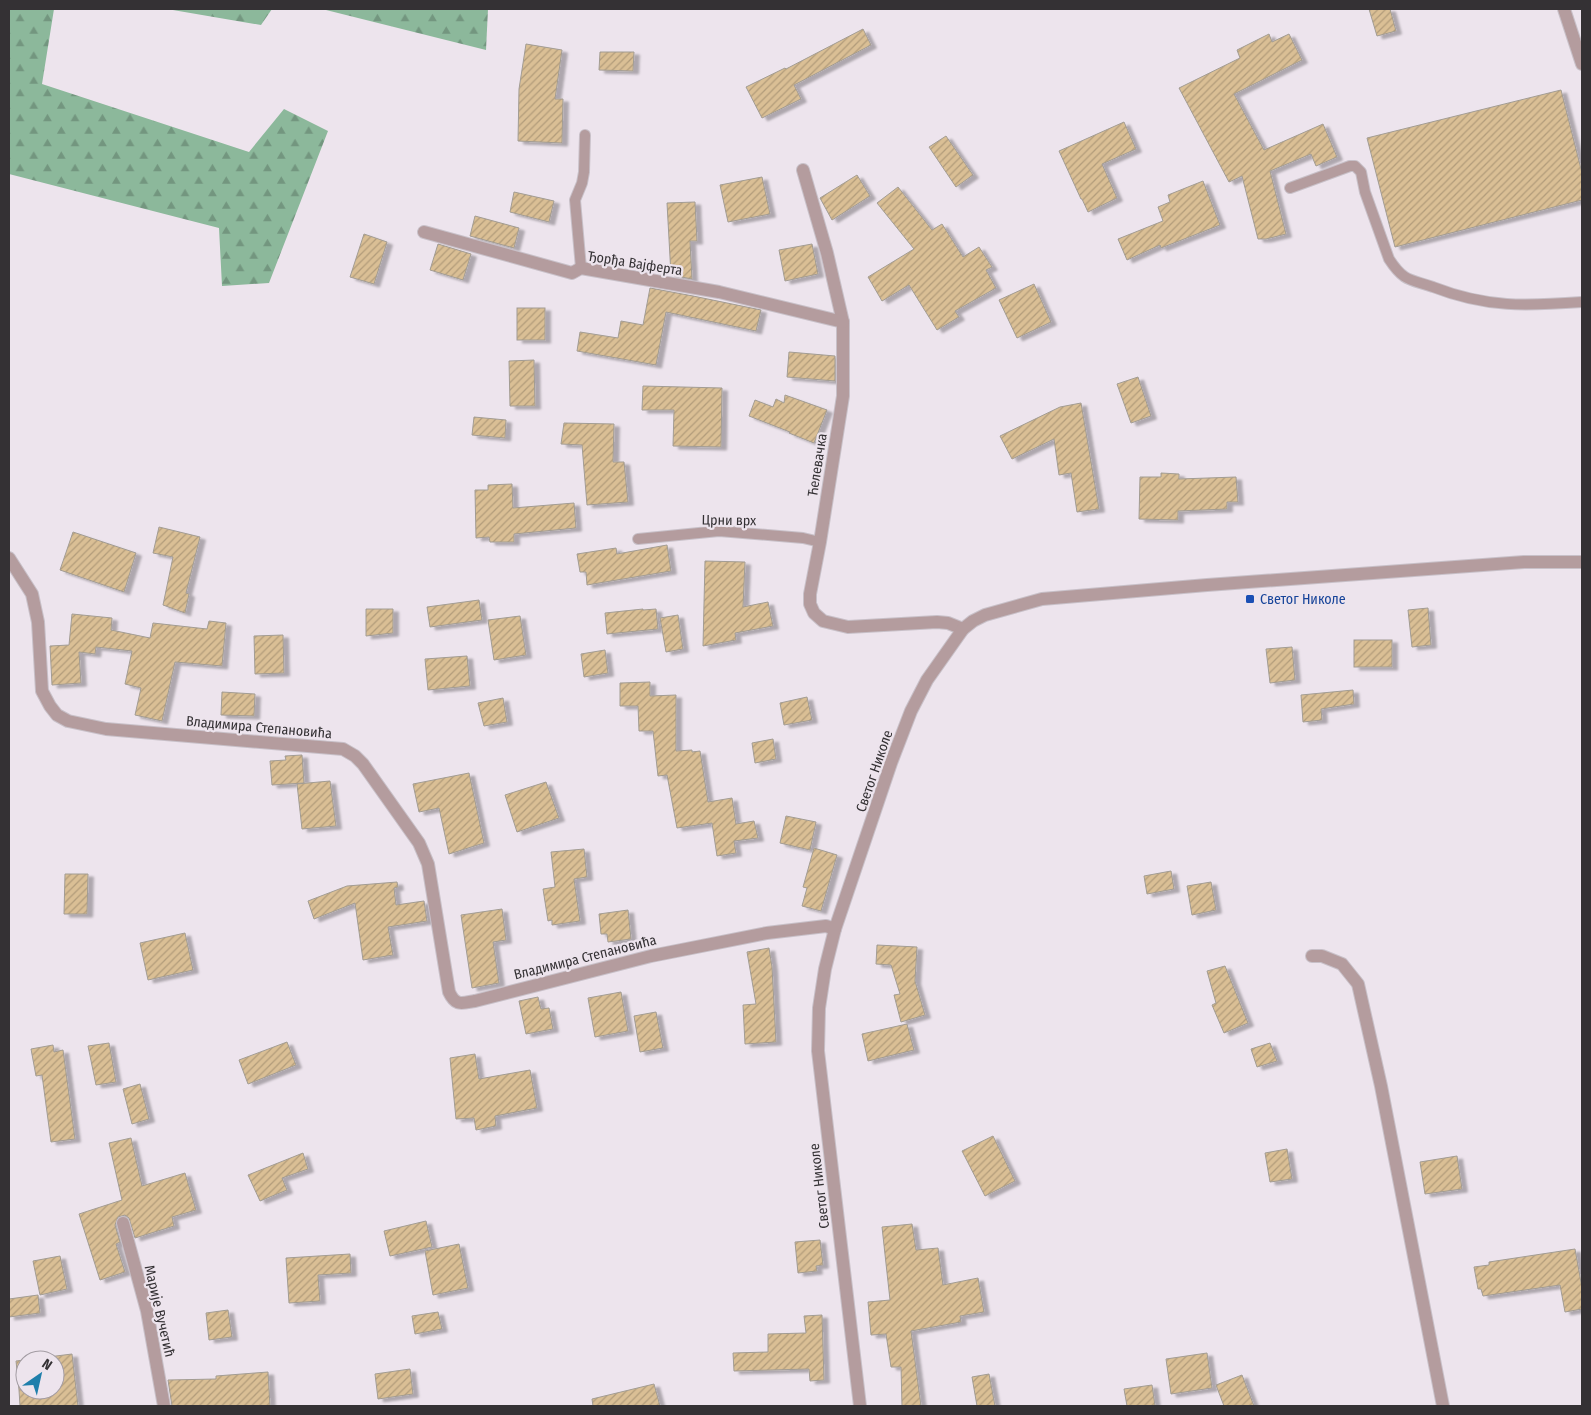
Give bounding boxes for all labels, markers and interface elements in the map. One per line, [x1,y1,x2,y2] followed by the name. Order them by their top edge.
[586,248,684,279] street label: Ђорђа Вајферта
[804,432,831,498] street label: Ћелевачка
[702,512,757,529] street label: Црни врх
[1260,591,1346,608] place label: Светог Николе
[1244,593,1256,605] marker: Светог Николе
[185,713,333,742] street label: Владимира Степановића
[852,728,896,814] street label: Светог Николе
[512,931,658,983] street label: Владимира Степановића
[806,1142,833,1229] street label: Светог Николе
[141,1264,178,1359] street label: Марије Вучетић
[15,1350,65,1400] north arrow
[39,1355,55,1374] text: N

